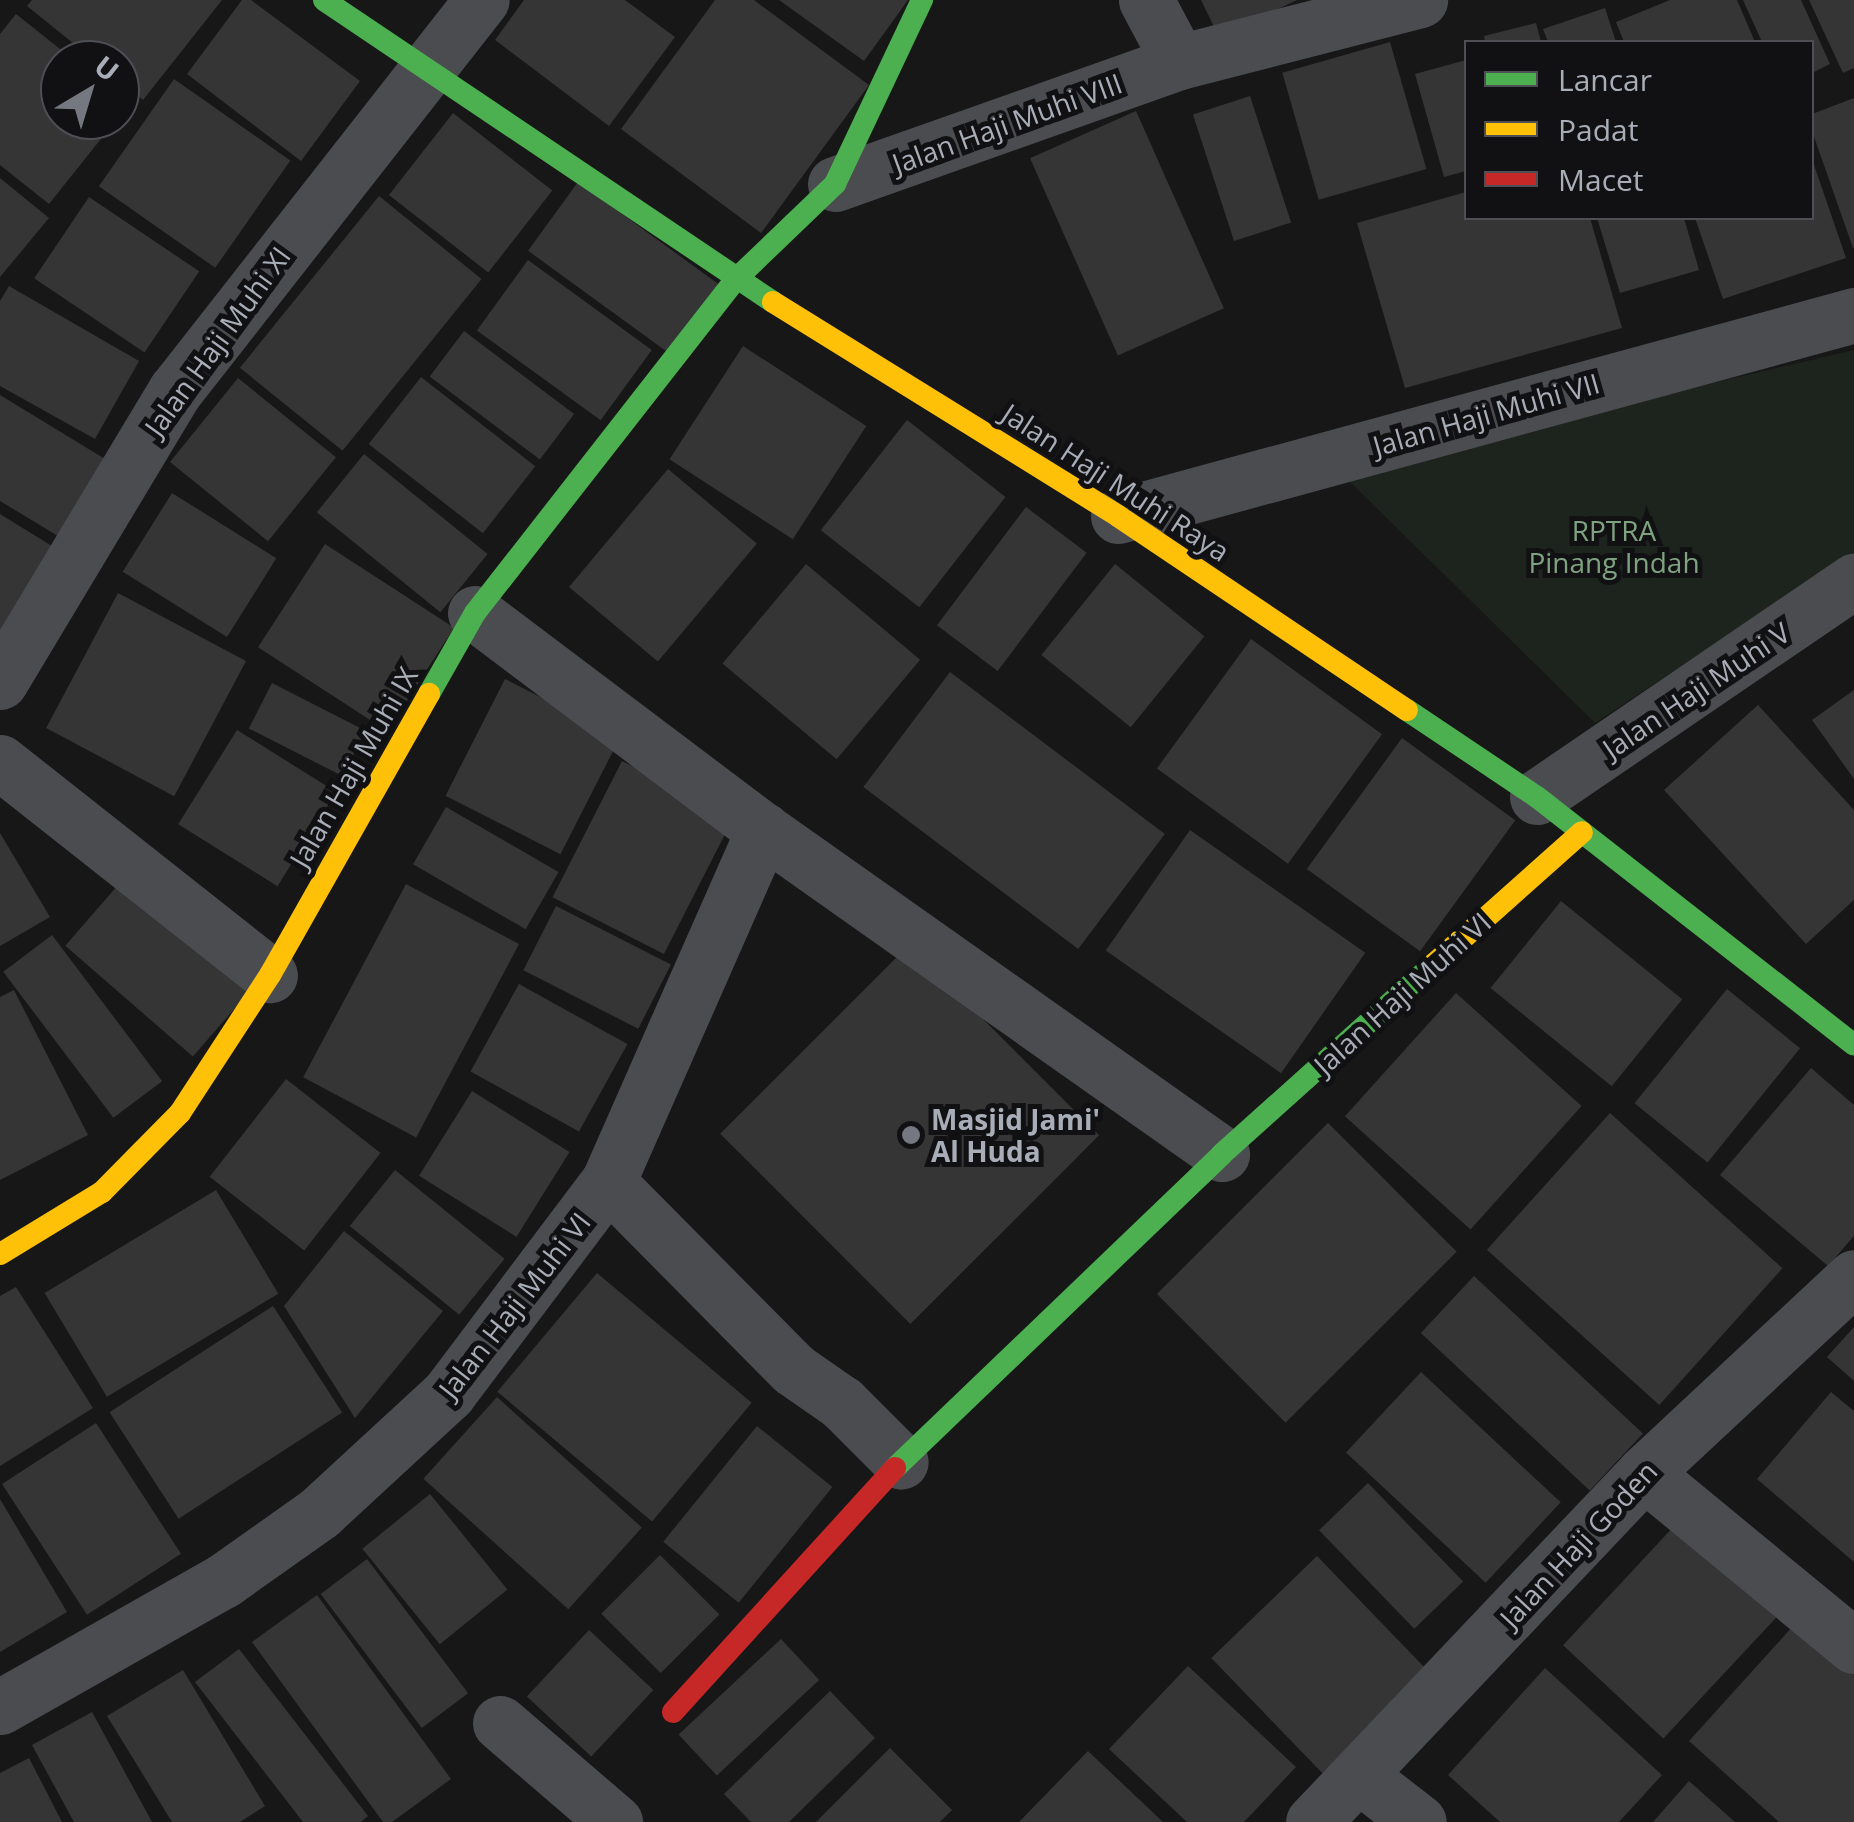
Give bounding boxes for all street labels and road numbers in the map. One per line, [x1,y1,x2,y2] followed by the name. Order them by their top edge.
[888,66,1126,180] street label: Jalan Haji Muhi VIII
[137,240,297,442] street label: Jalan Haji Muhi XI
[1369,366,1603,462] street label: Jalan Haji Muhi VII
[996,396,1236,568] street label: Jalan Haji Muhi Raya
[1596,615,1796,765] street label: Jalan Haji Muhi V
[282,661,424,873] street label: Jalan Haji Muhi IX
[1307,905,1497,1081] street label: Jalan Haji Muhi VI
[431,1206,597,1404] street label: Jalan Haji Muhi VI
[1492,1454,1664,1634] street label: Jalan Haji Goden

